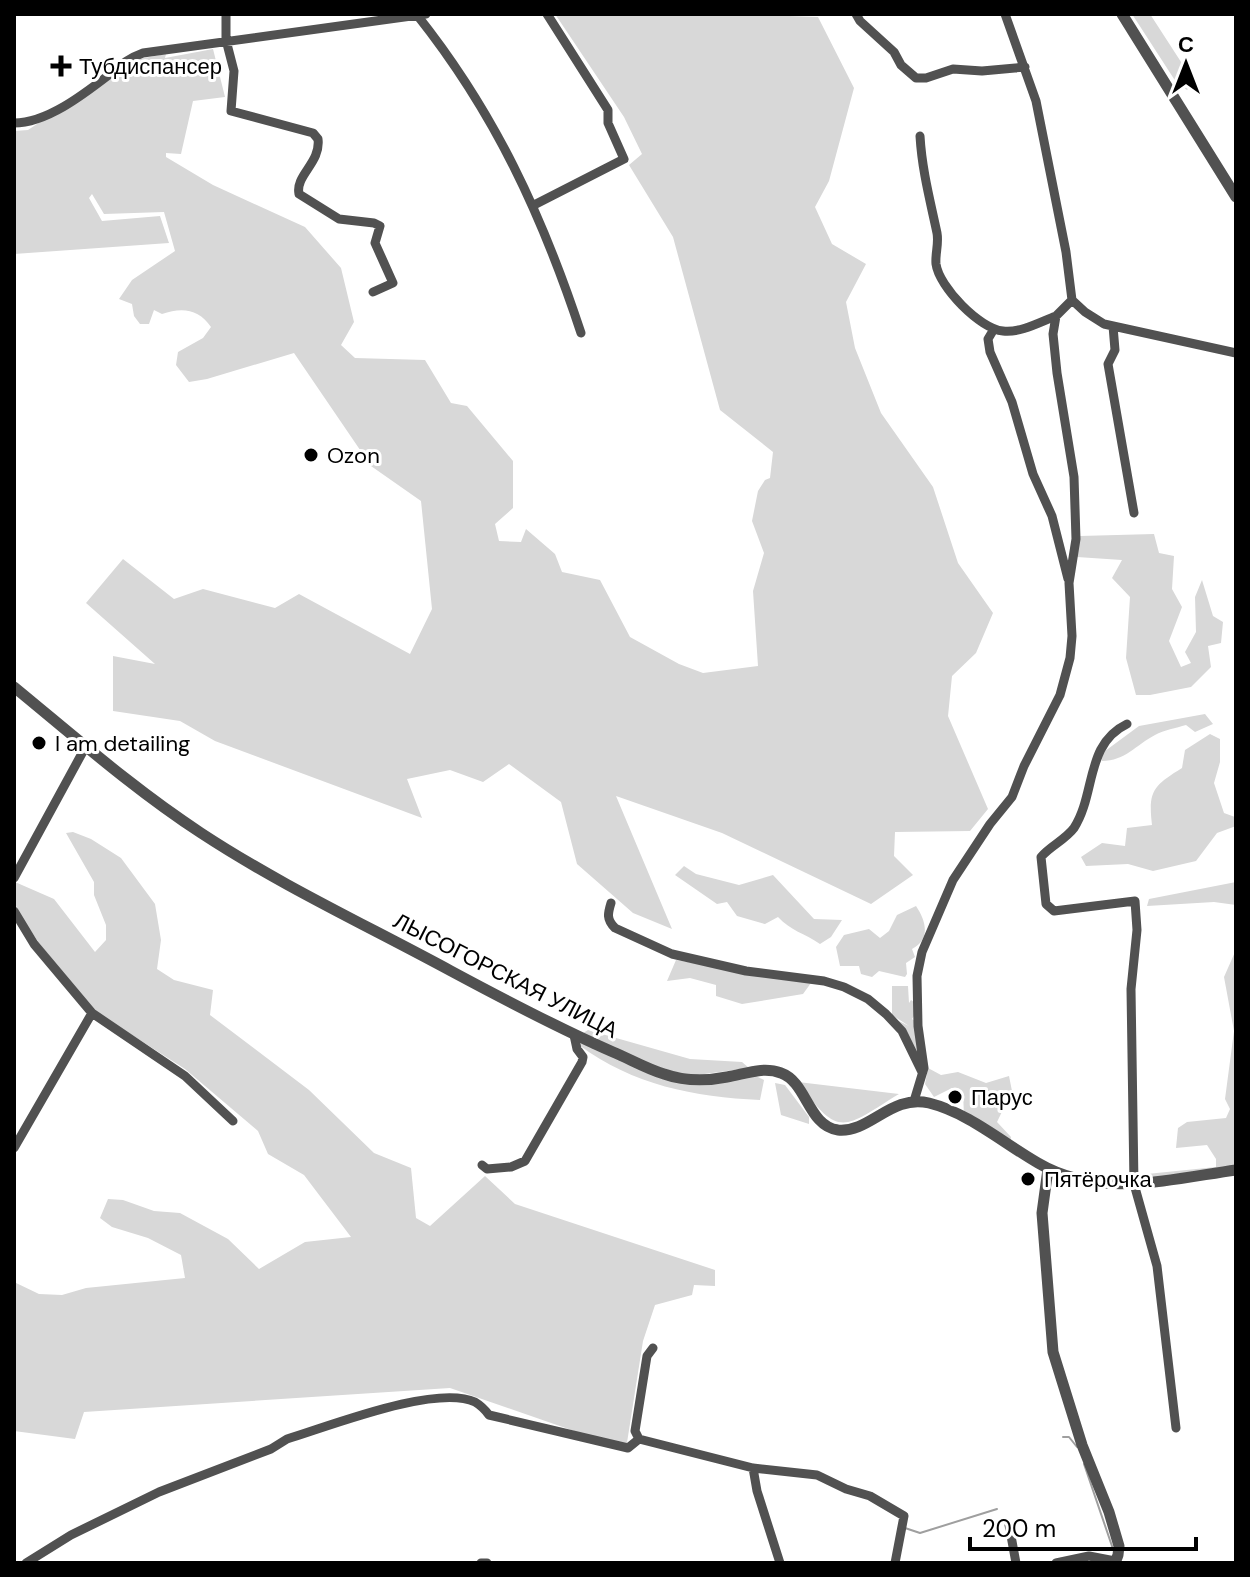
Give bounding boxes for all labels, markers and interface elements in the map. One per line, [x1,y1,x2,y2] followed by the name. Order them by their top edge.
[1146,24,1226,104] north arrow
[1178,30,1194,59] text: С
[79,52,222,81] place label: Тубдиспансер
[50,55,72,77] marker: Тубдиспансер
[327,441,380,470] place label: Ozon
[302,446,320,464] marker: Ozon
[55,729,190,758] place label: I am detailing
[30,734,48,752] marker: I am detailing
[389,906,623,1045] street label: ЛЫСОГОРСКАЯ УЛИЦА
[971,1083,1033,1112] place label: Парус
[946,1088,964,1106] marker: Парус
[1044,1165,1153,1194] place label: Пятёрочка
[1019,1170,1037,1188] marker: Пятёрочка
[970,1501,1196,1551] scale bar
[982,1513,1056,1544] text: 200 m

